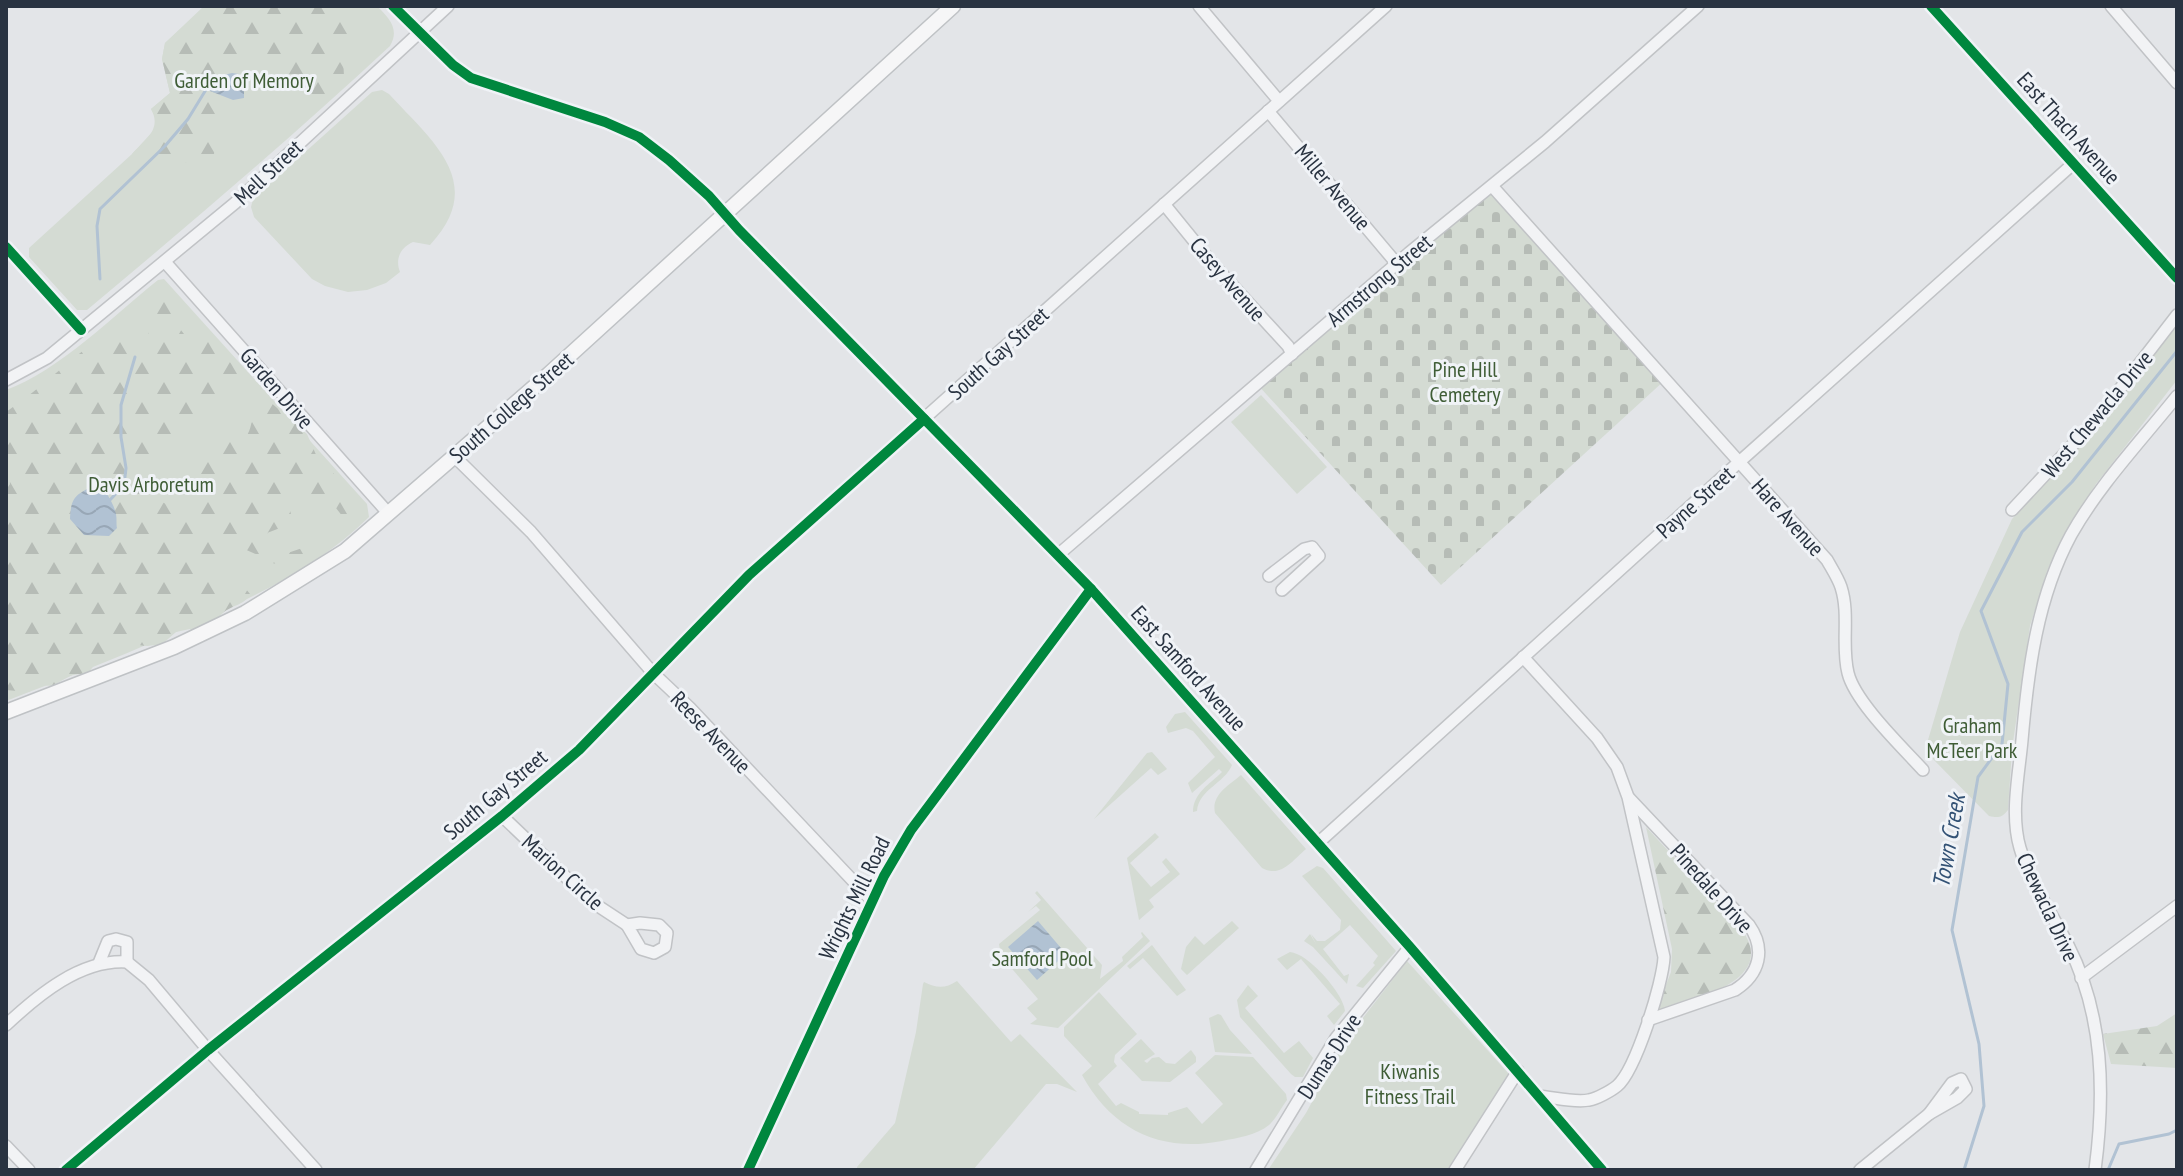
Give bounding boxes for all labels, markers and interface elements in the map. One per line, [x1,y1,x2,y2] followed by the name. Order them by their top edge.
[174,66,314,94] park label: Garden of Memory
[2011,66,2127,190] street label: East Thach Avenue
[228,133,308,211] street label: Mell Street
[1289,138,1377,236] street label: Miller Avenue
[1321,228,1437,332] street label: Armstrong Street
[1184,231,1272,327] street label: Casey Avenue
[942,300,1054,406] street label: South Gay Street
[234,342,320,434] street label: Garden Drive
[2035,344,2159,484] street label: West Chewacla Drive
[443,345,579,469] street label: South College Street
[1429,355,1501,408] park label: Pine Hill Cemetery
[1650,460,1740,544] street label: Payne Street
[88,470,214,498] park label: Davis Arboretum
[1746,472,1830,562] street label: Hare Avenue
[1125,599,1253,737] street label: East Samford Avenue
[665,685,757,779] street label: Reese Avenue
[1927,711,2018,764] park label: Graham McTeer Park
[438,743,552,845] street label: South Gay Street
[1925,789,1972,890] water label: Town Creek
[516,828,610,916] street label: Marion Circle
[812,832,896,964] street label: Wrights Mill Road
[1665,838,1759,938] street label: Pinedale Drive
[2011,848,2085,966] street label: Chewacla Drive
[991,944,1093,972] park label: Samford Pool
[1291,1008,1367,1104] street label: Dumas Drive
[1365,1057,1456,1110] park label: Kiwanis Fitness Trail

